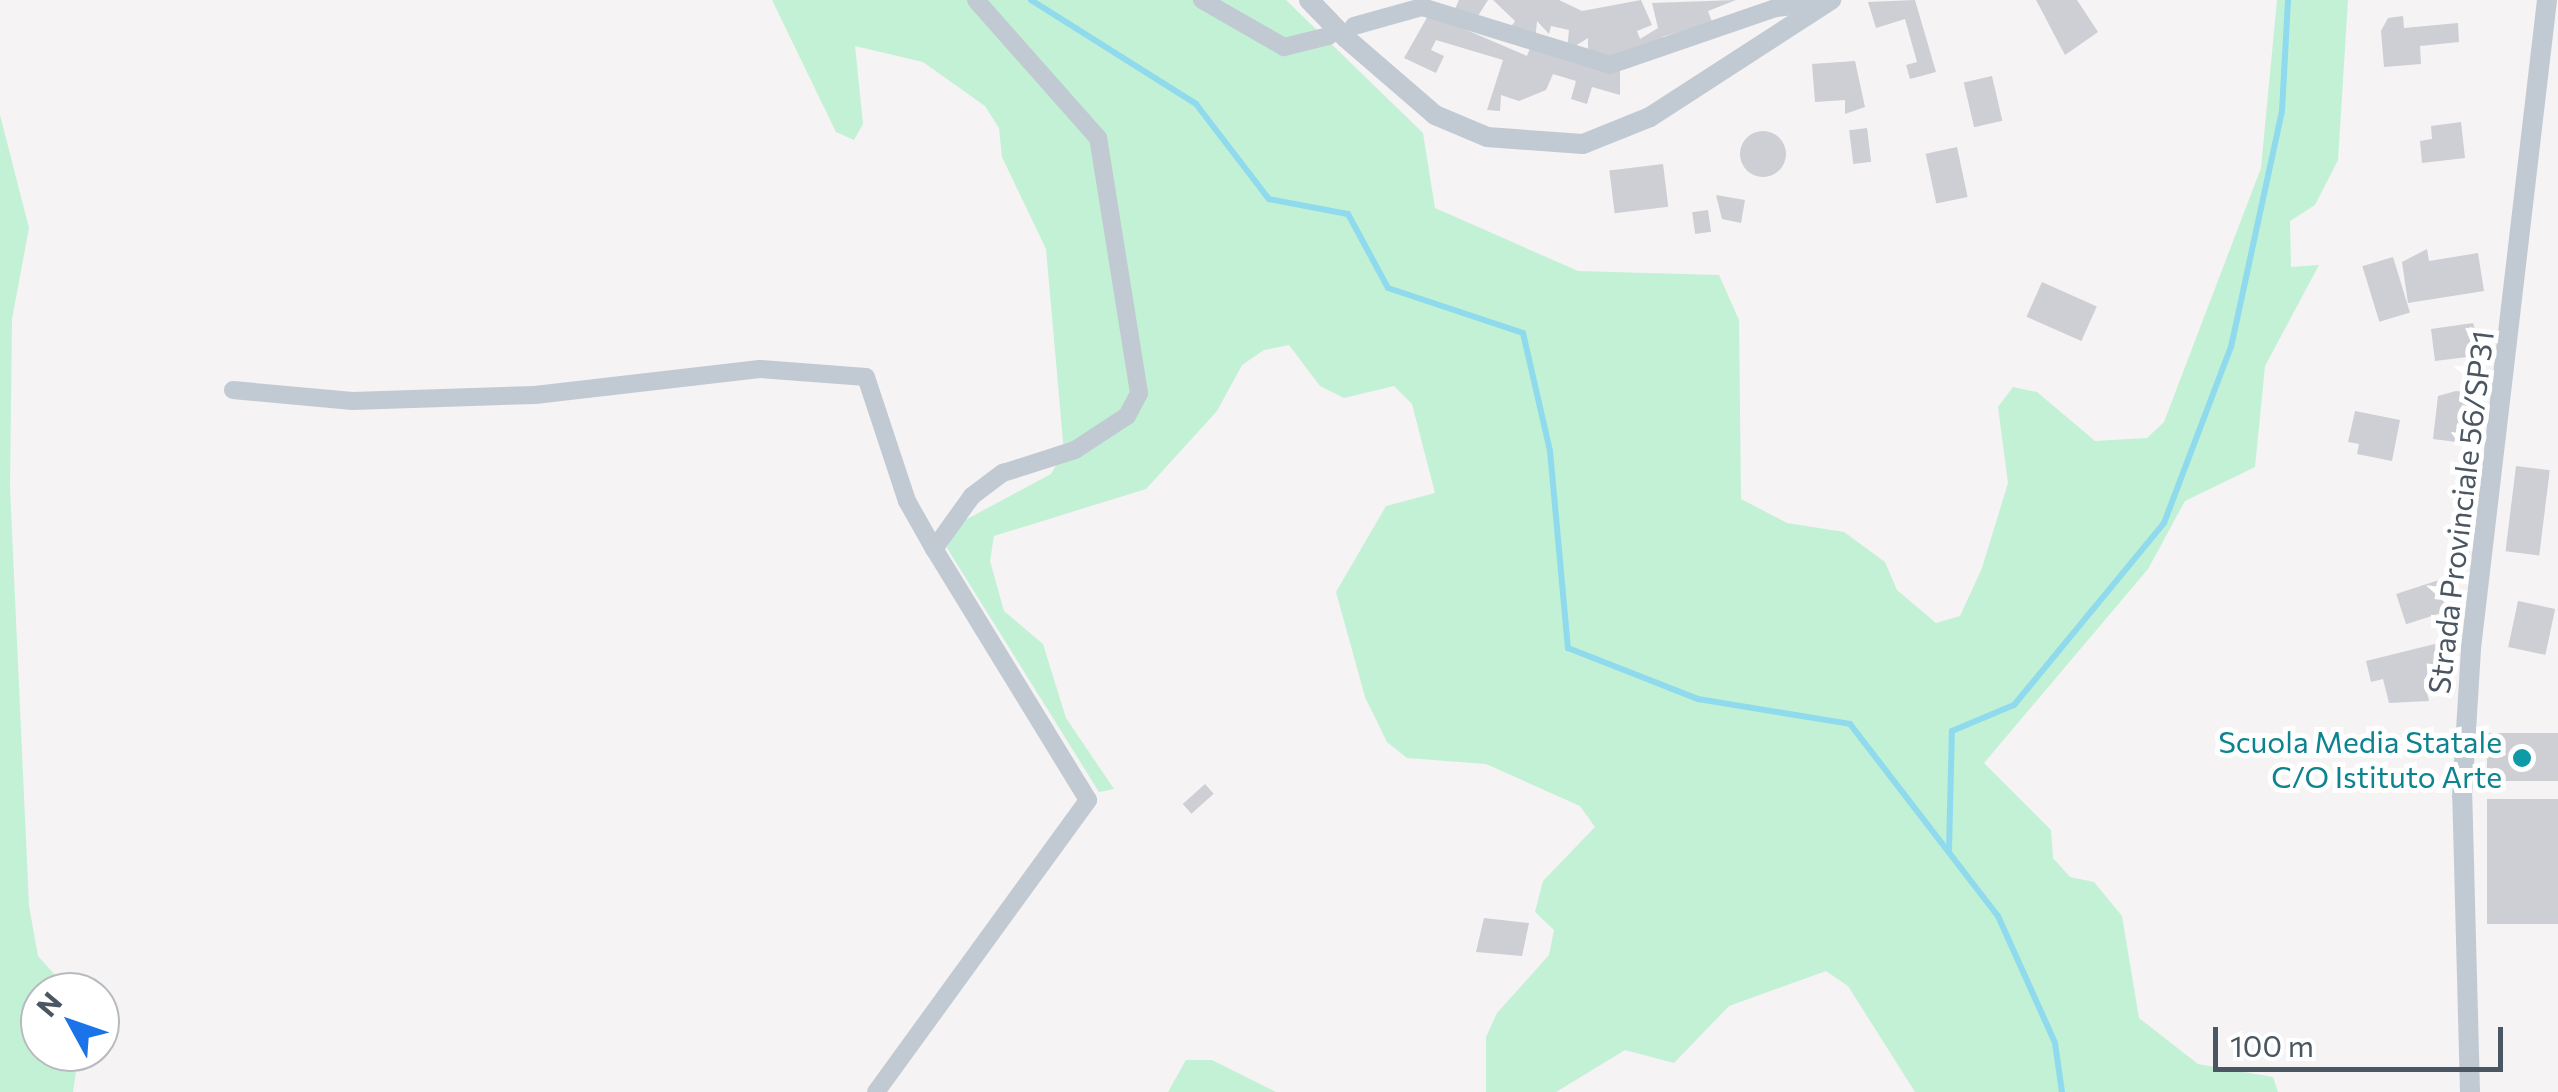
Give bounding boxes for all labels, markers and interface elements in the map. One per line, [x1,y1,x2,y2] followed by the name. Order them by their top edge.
[2420,328,2500,696] street label: Strada Provinciale 56/SP31
[2218,723,2502,794] place label: Scuola Media Statale C/O Istituto Arte
[2511,747,2533,769] marker: Scuola Media Statale C/O Istituto Arte
[20,972,120,1072] north arrow
[29,985,68,1023] text: N
[2218,1007,2508,1069] scale bar
[2230,1026,2314,1063] text: 100 m

